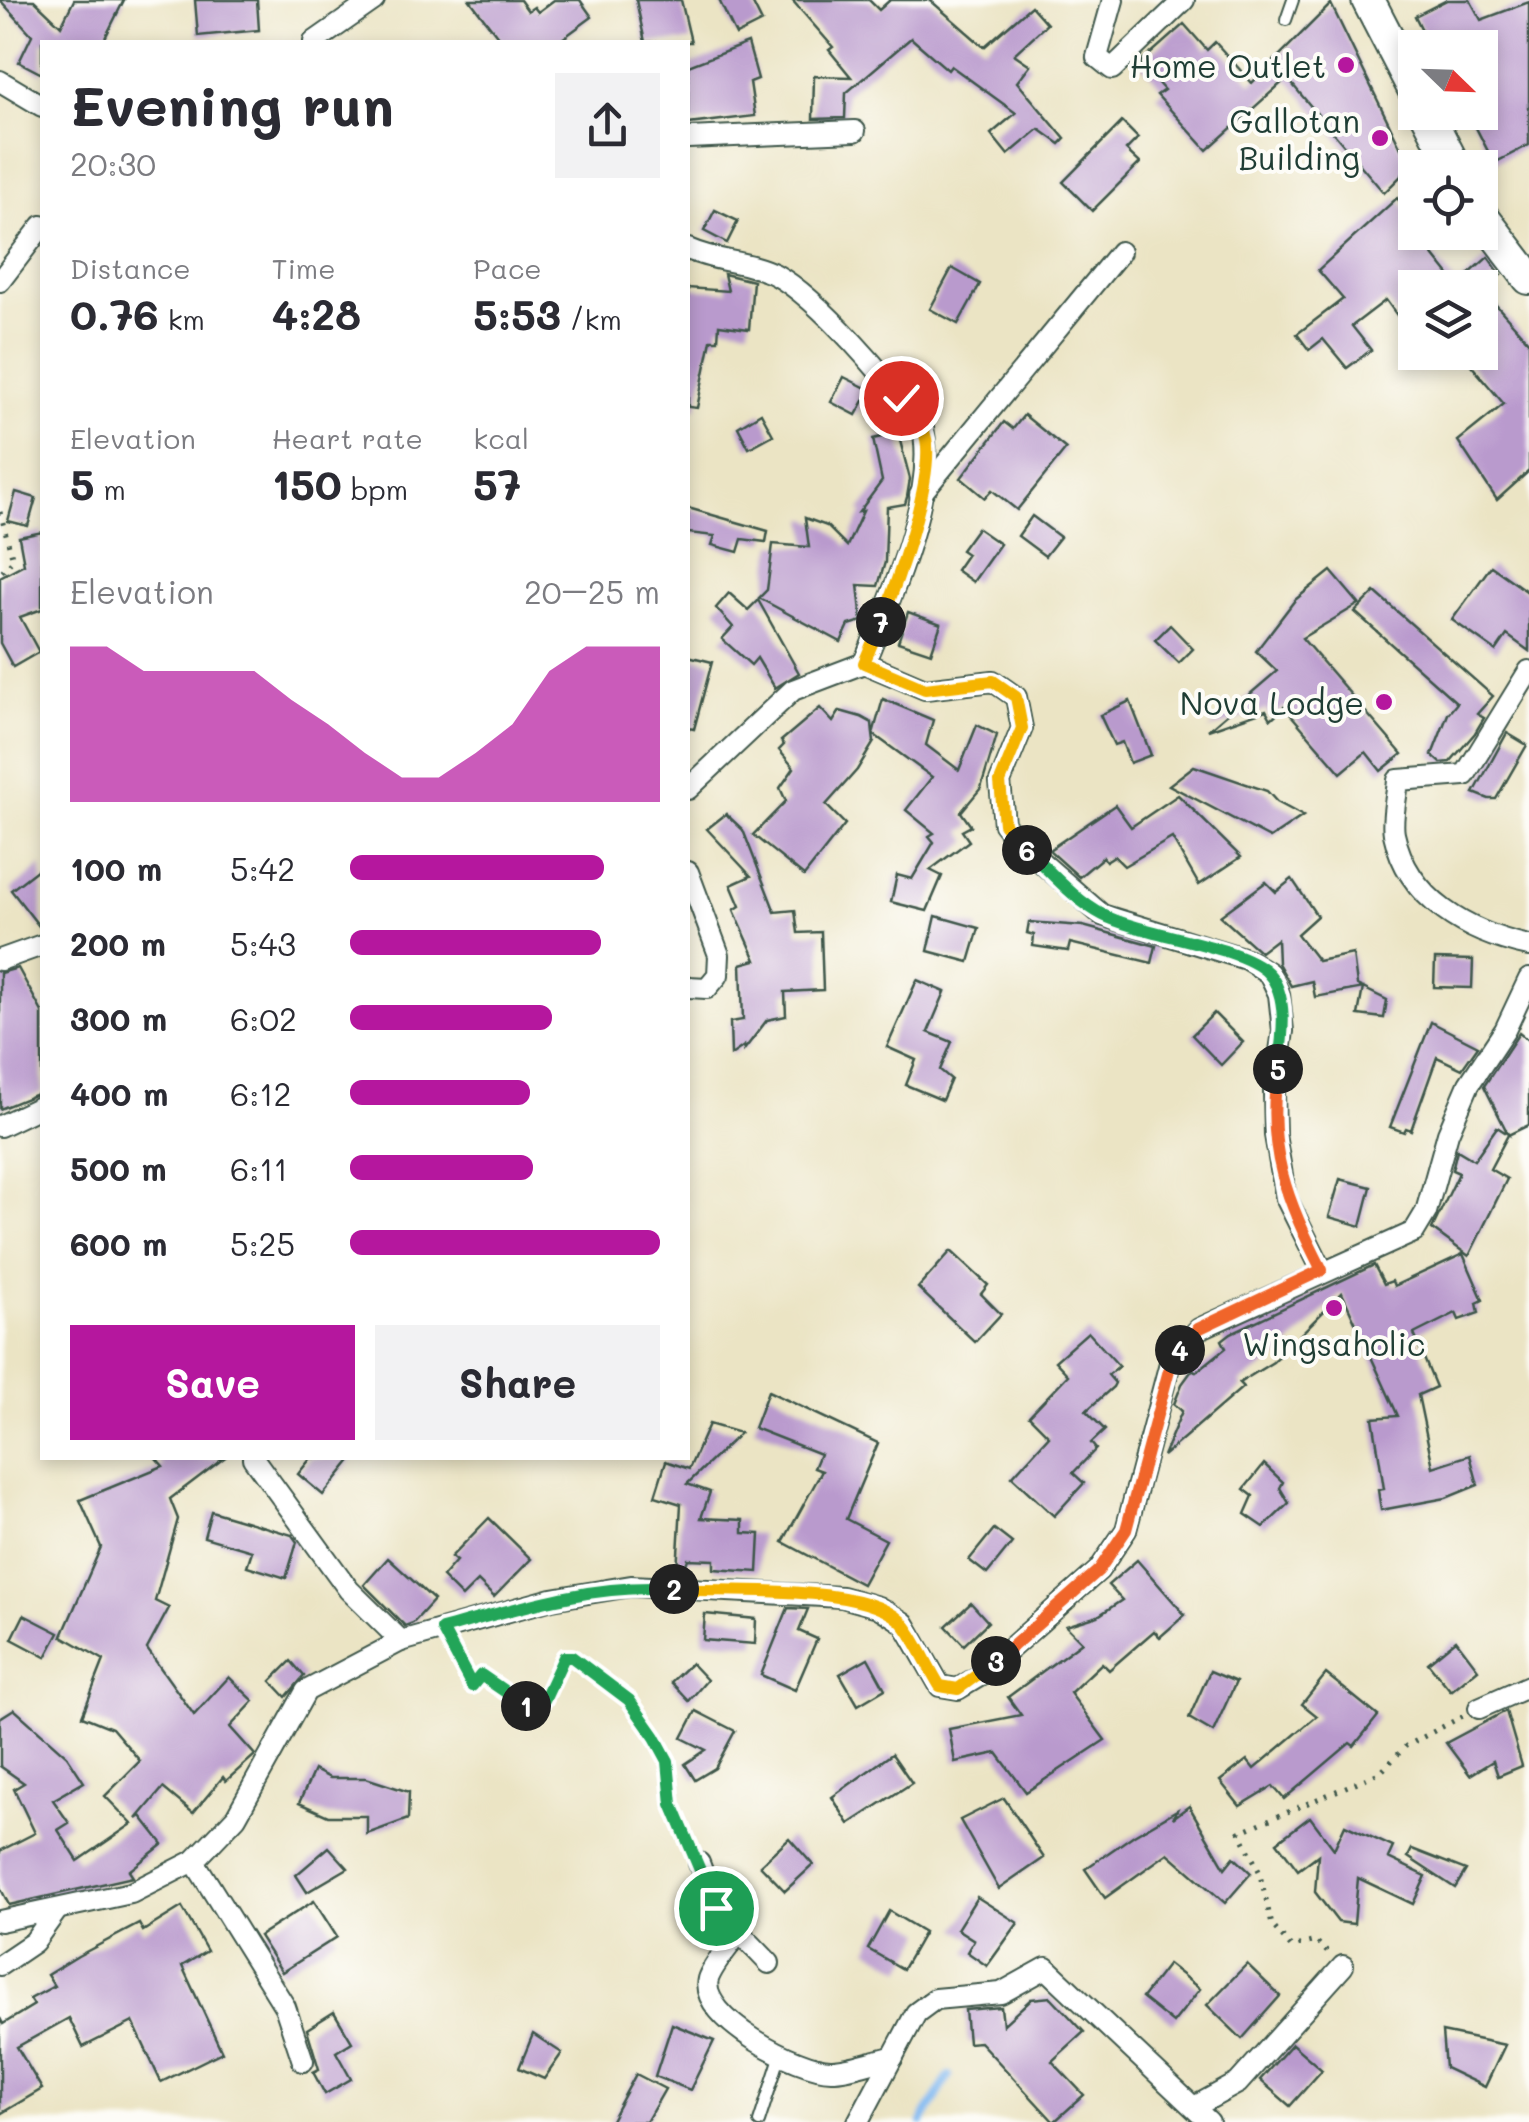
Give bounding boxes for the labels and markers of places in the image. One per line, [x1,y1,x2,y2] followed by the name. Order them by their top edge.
[1130,44,1326,86] place label: Home Outlet
[1335,54,1357,76] marker: Home Outlet
[1230,99,1360,178] place label: Gallotan Building
[1369,127,1391,149] marker: Gallotan Building
[859,356,944,441] pin
[856,597,906,647] pin: 7
[1180,681,1364,723] place label: Nova Lodge
[1373,691,1395,713] marker: Nova Lodge
[1002,825,1052,875] pin: 6
[1253,1044,1303,1094] pin: 5
[1323,1297,1345,1319] marker: Wingsaholic
[1242,1322,1426,1364] place label: Wingsaholic
[1155,1325,1205,1375] pin: 4
[649,1564,699,1614] pin: 2
[971,1636,1021,1686] pin: 3
[501,1681,551,1731] pin: 1
[674,1866,759,1951] pin

